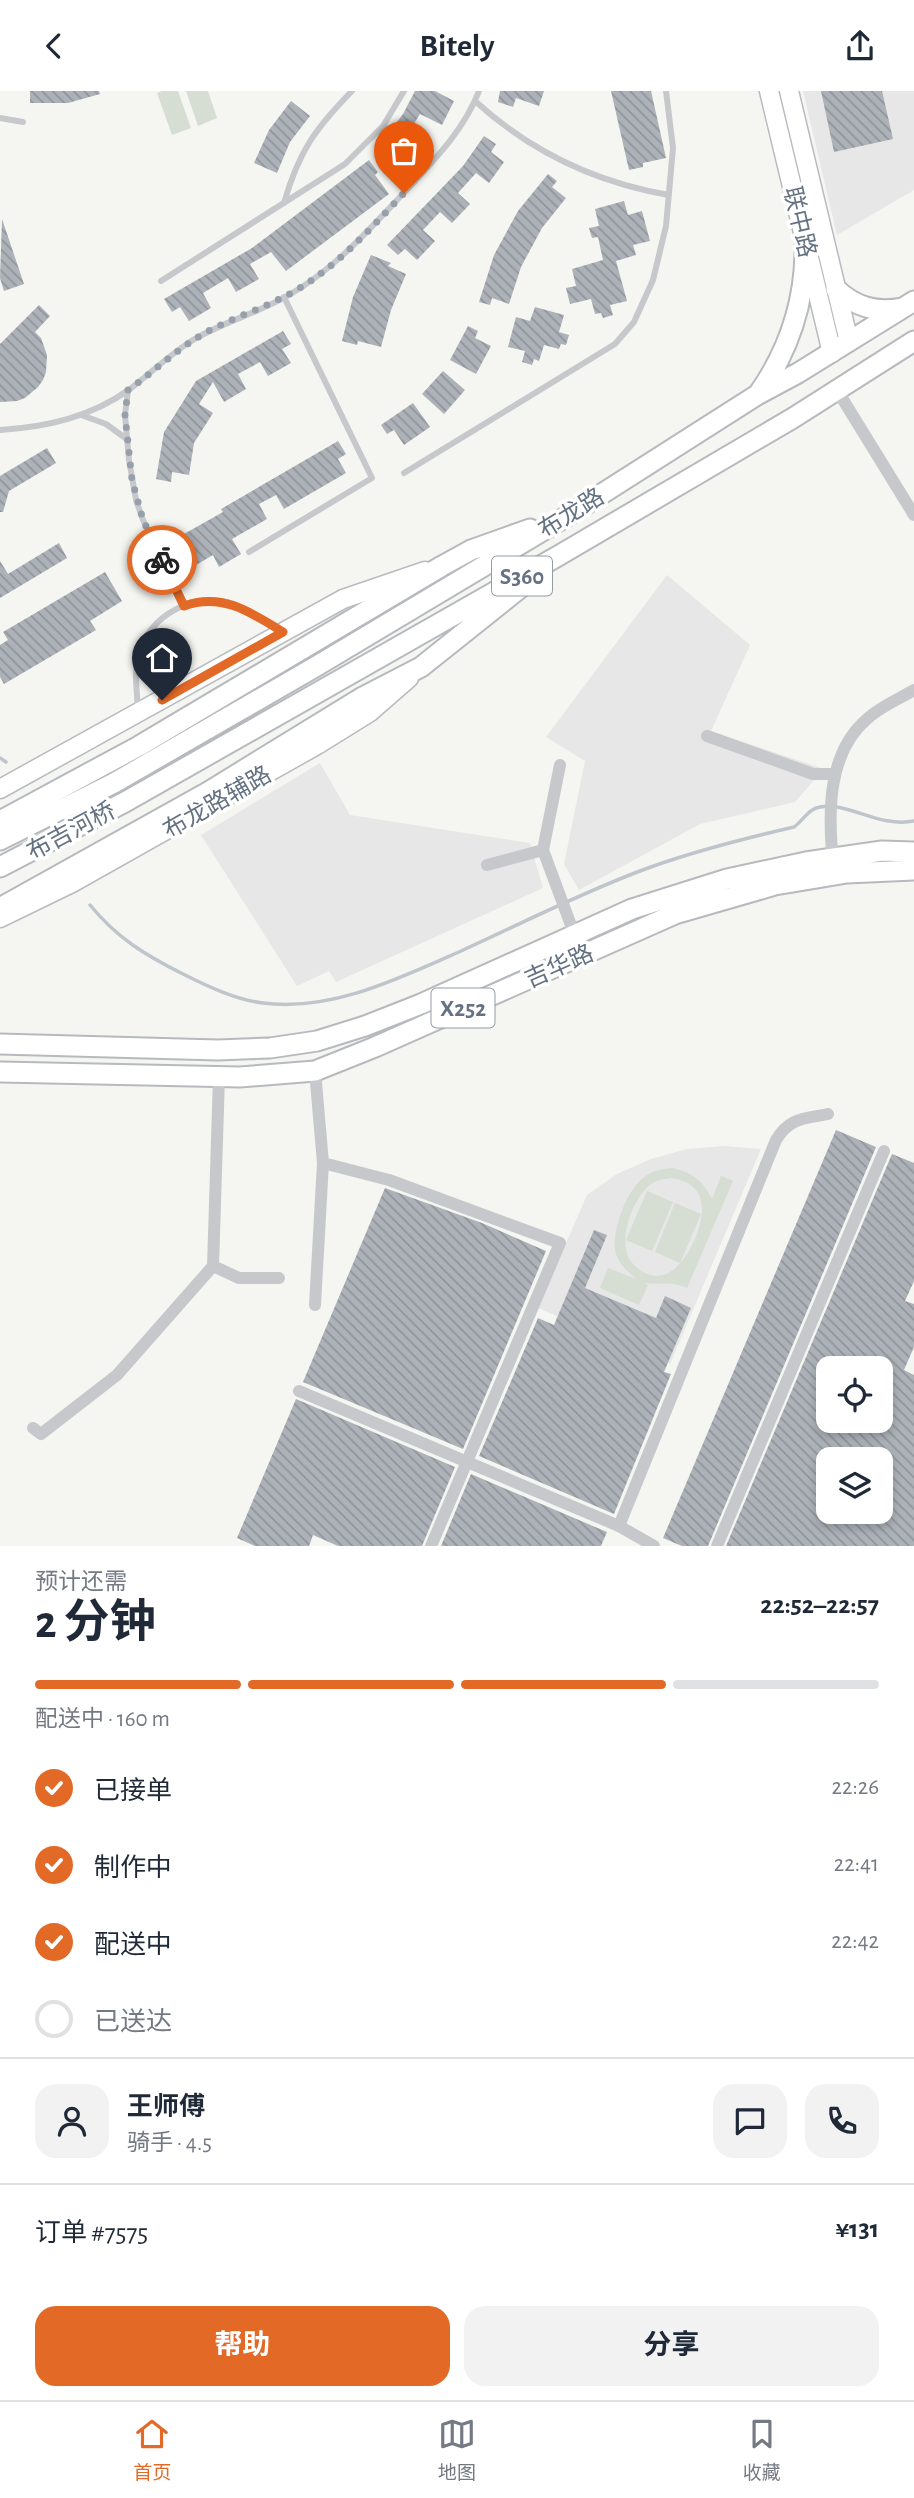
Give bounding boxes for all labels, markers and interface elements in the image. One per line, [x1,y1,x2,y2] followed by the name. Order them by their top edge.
[35,27,73,65] icon: back
[841,27,879,65] icon: share
[419,30,495,62] text: Bitely
[374,121,434,193] pin
[385,132,423,170] icon: bag
[779,184,821,260] street label: 联中路
[534,483,608,543] street label: 布龙路
[127,525,197,595] courier
[143,541,181,579] icon: bike
[492,557,552,596] road number: S360
[132,628,192,700] pin
[143,639,181,677] icon: home
[159,761,275,843] street label: 布龙路辅路
[23,797,119,865] street label: 布吉河桥
[521,939,597,993] street label: 吉华路
[432,989,494,1027] road number: X252
[816,1356,893,1524] map controls
[816,1356,893,1433] button: locate
[816,1447,893,1524] button: layers
[35,1571,127,1594] text: 预计还需
[760,1592,879,1618] text: 22:52–22:57
[35,1600,156,1646] text: 2 分钟
[35,1708,170,1731] text: 配送中 · 160 m
[35,1769,73,1807] icon: check
[832,1776,879,1799] text: 22:26
[94,1778,172,1804] text: 已接单
[35,1846,73,1884] icon: check
[834,1853,879,1876] text: 22:41
[94,1855,172,1881] text: 制作中
[35,1923,73,1961] icon: check
[831,1930,879,1953] text: 22:42
[94,1932,172,1958] text: 配送中
[94,2009,172,2035] text: 已送达
[35,2084,109,2158] button: person
[713,2084,787,2158] button: chat
[805,2084,879,2158] button: phone
[127,2094,205,2120] text: 王师傅
[127,2132,212,2155] text: 骑手 · 4.5
[835,2216,879,2242] text: ¥131
[35,2220,148,2246] text: 订单 #7575
[35,2306,450,2386] button: 帮助
[464,2306,879,2386] button: 分享
[133,2415,171,2485] tab: 首页
[438,2415,476,2485] tab: 地图
[743,2415,781,2485] tab: 收藏

